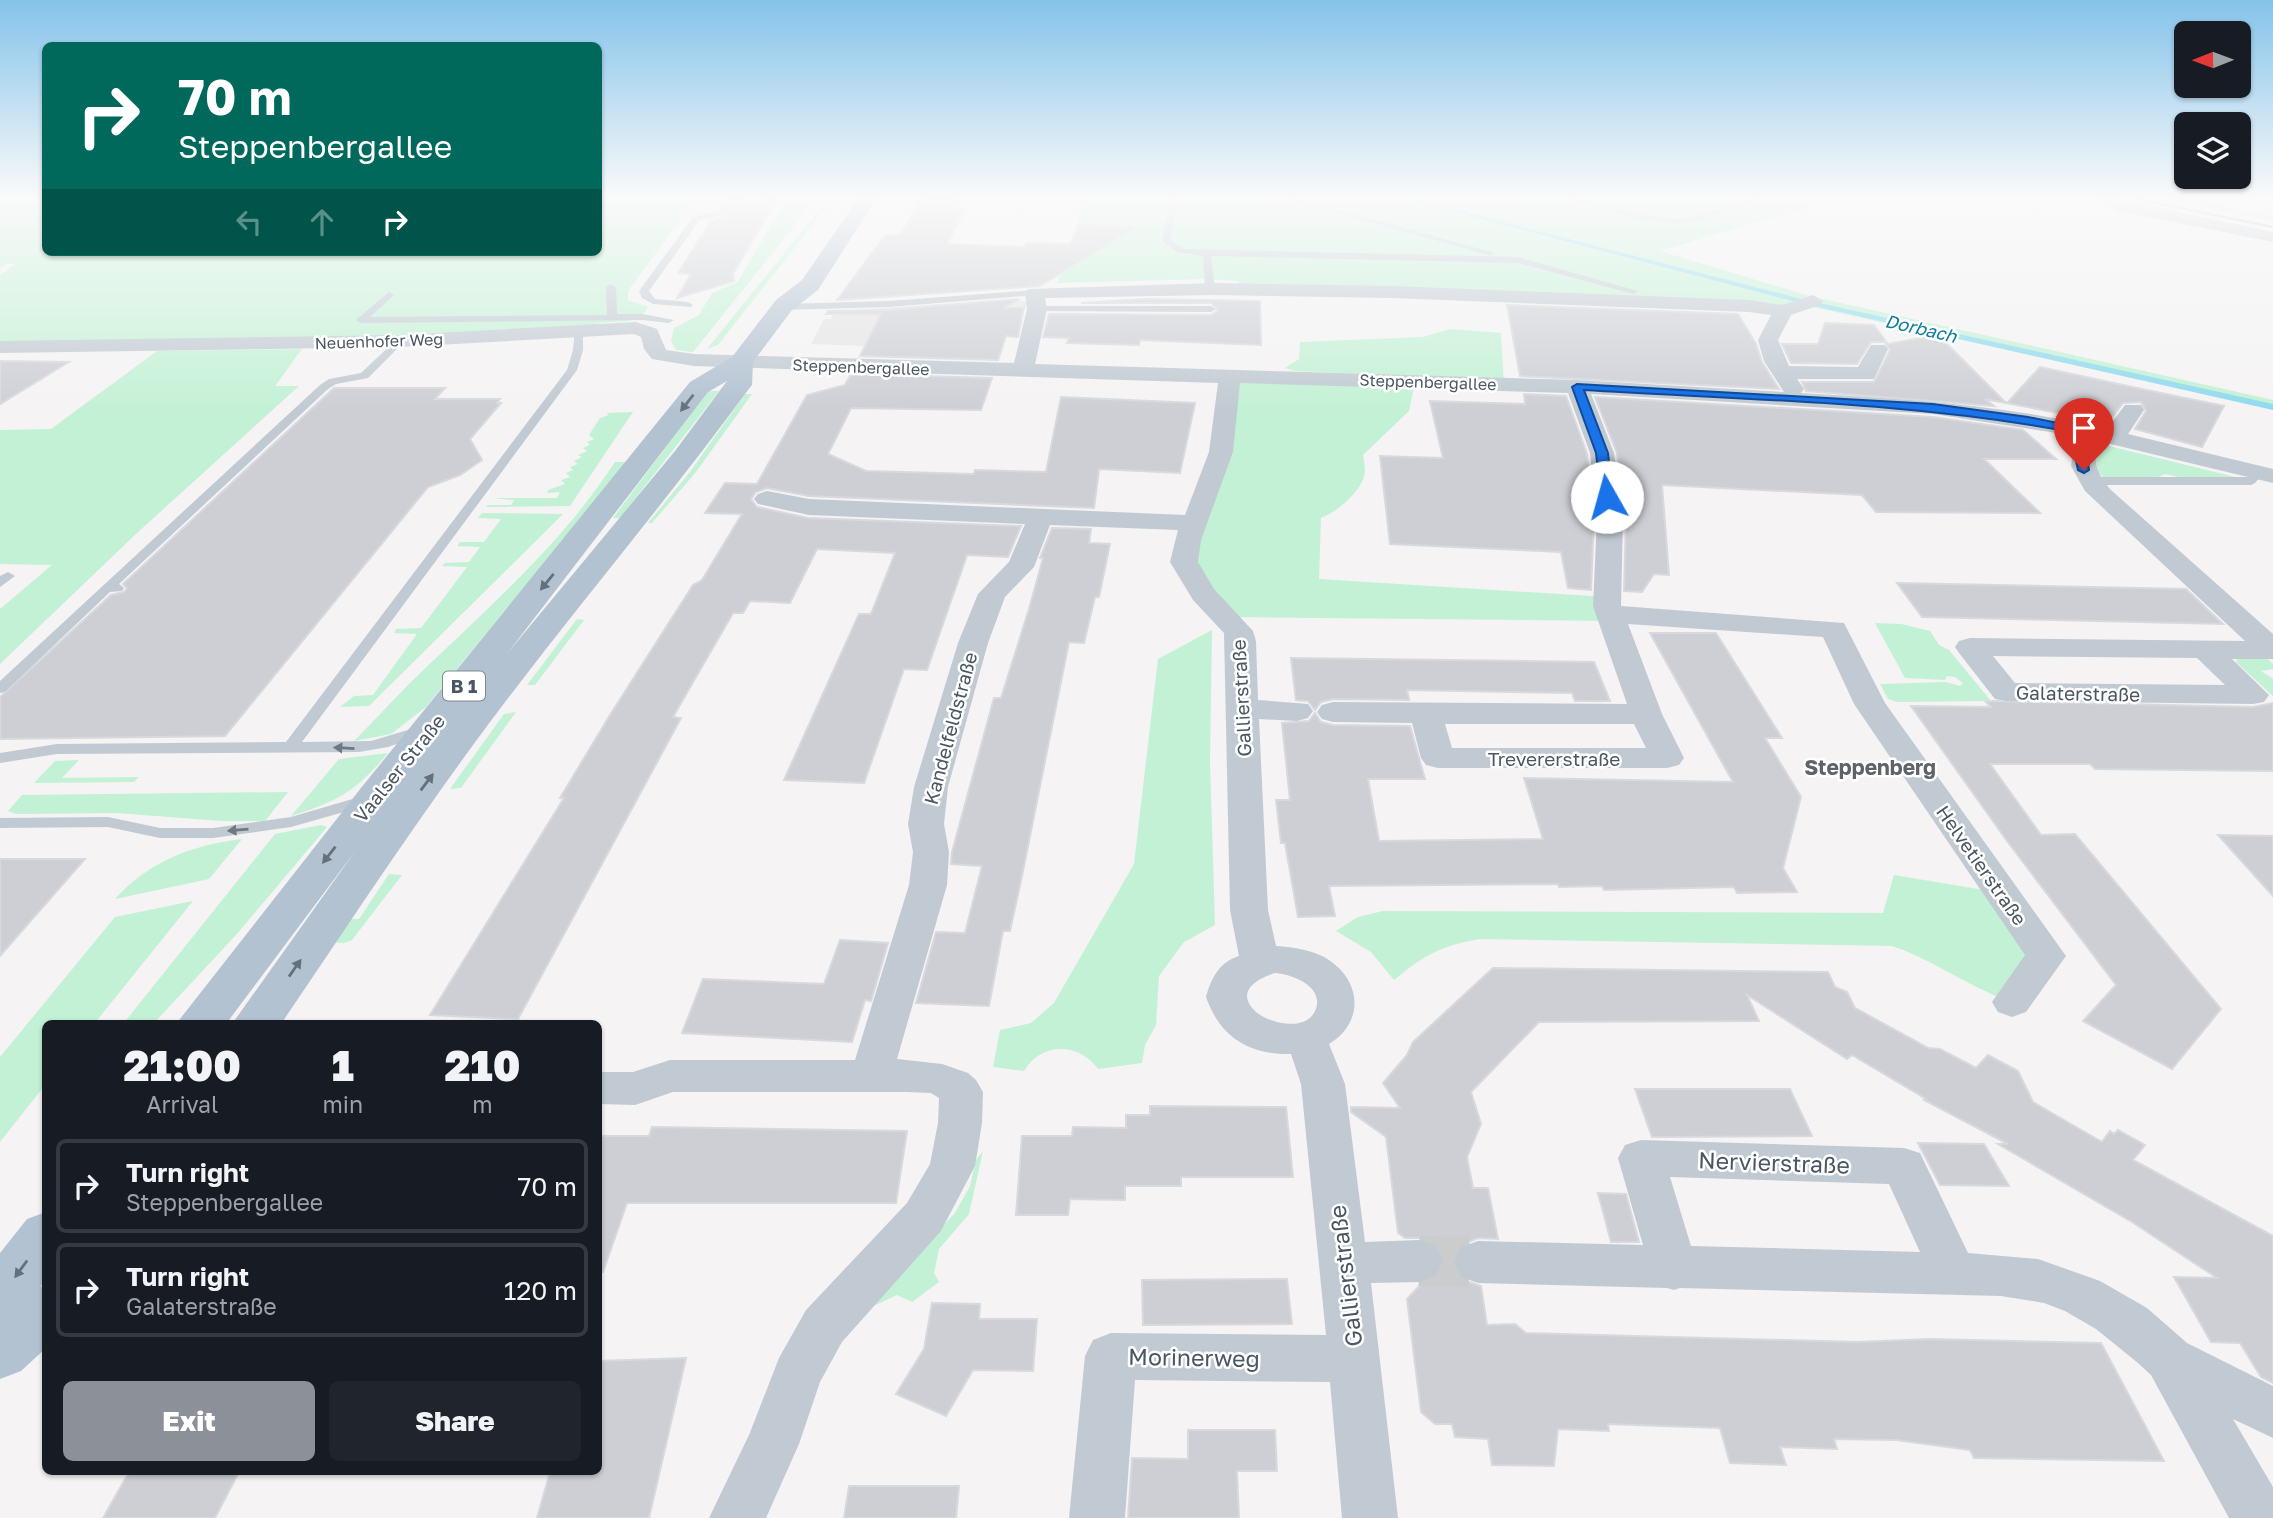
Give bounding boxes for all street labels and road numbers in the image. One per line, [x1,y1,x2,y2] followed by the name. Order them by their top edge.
[314,329,444,353] street label: Neuenhofer Weg
[792,355,930,379] street label: Steppenbergallee
[1359,370,1497,394] street label: Steppenbergallee
[1226,639,1256,757] street label: Gallierstraße
[919,649,981,807] street label: Kandelfeldstraße
[443,672,485,700] road number: B 1
[2016,680,2140,706] street label: Galaterstraße
[349,710,449,826] street label: Vaalser Straße
[1488,747,1620,770] street label: Trevererstraße
[1932,801,2032,929] street label: Helvetierstraße
[1698,1145,1850,1179] street label: Nervierstraße
[1322,1204,1368,1348] street label: Gallierstraße
[1128,1342,1260,1372] street label: Morinerweg

